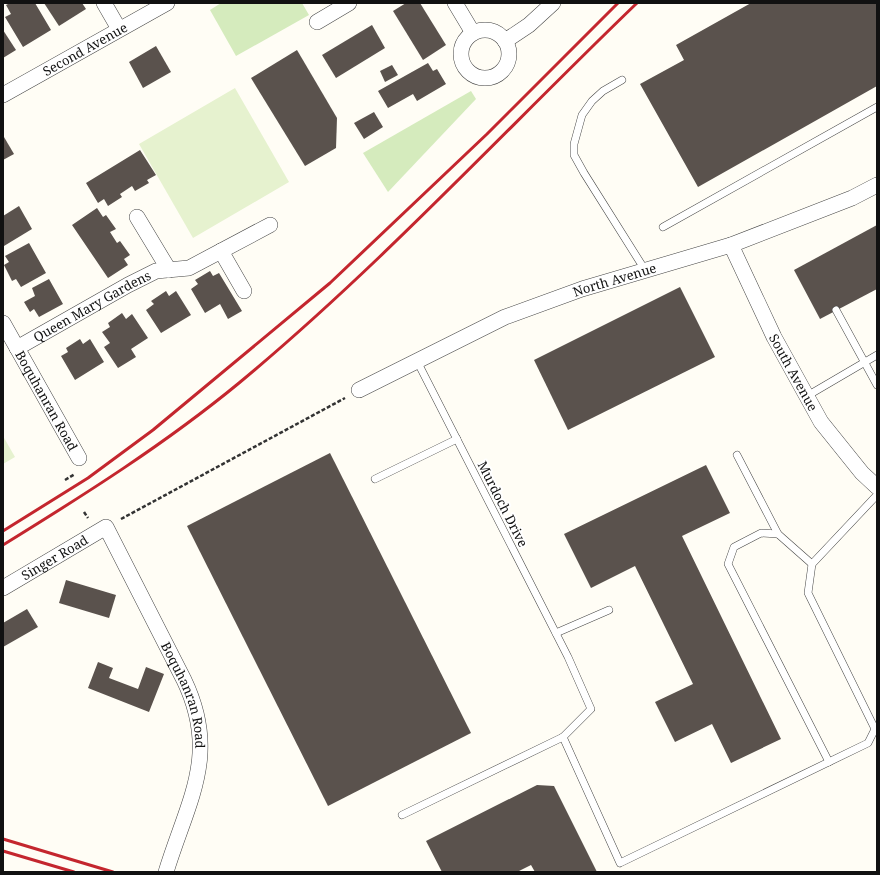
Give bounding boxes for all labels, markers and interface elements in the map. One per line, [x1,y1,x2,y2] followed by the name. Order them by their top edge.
[39,18,131,80] street label: Second Avenue
[570,259,658,301] street label: North Avenue
[30,266,154,346] street label: Queen Mary Gardens
[765,331,822,414] street label: South Avenue
[11,347,82,454] street label: Boquhanran Road
[474,458,532,550] street label: Murdoch Drive
[18,531,91,584] street label: Singer Road
[157,639,209,748] street label: Boquhanran Road

